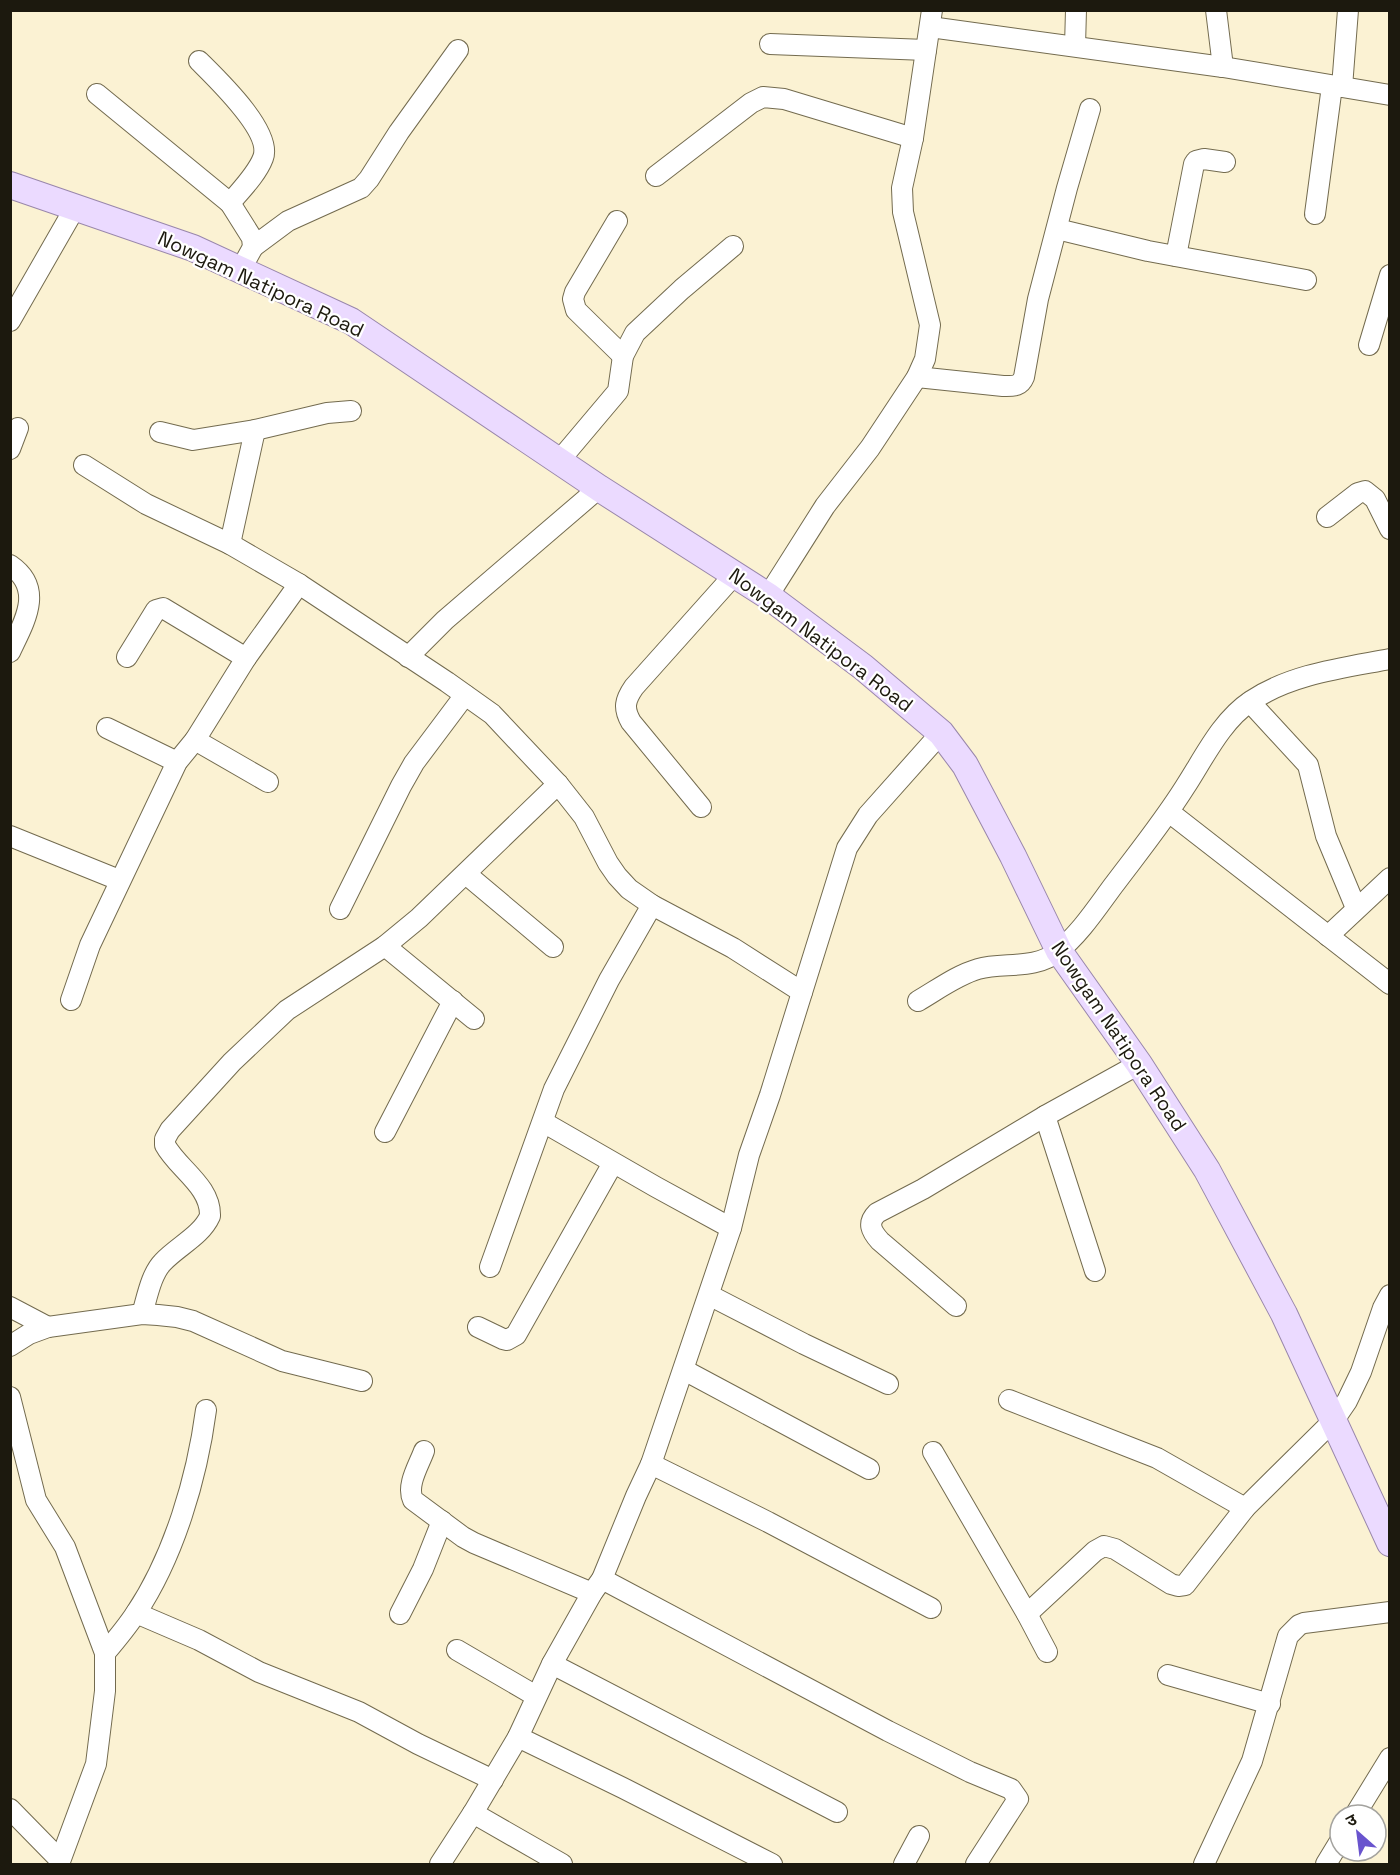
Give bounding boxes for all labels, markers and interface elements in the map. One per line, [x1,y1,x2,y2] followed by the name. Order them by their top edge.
[154,225,368,343] street label: Nowgam Natipora Road
[724,562,918,718] street label: Nowgam Natipora Road
[1045,936,1193,1136] street label: Nowgam Natipora Road
[1328,1803,1388,1863] north arrow
[1342,1808,1361,1832] text: उ

